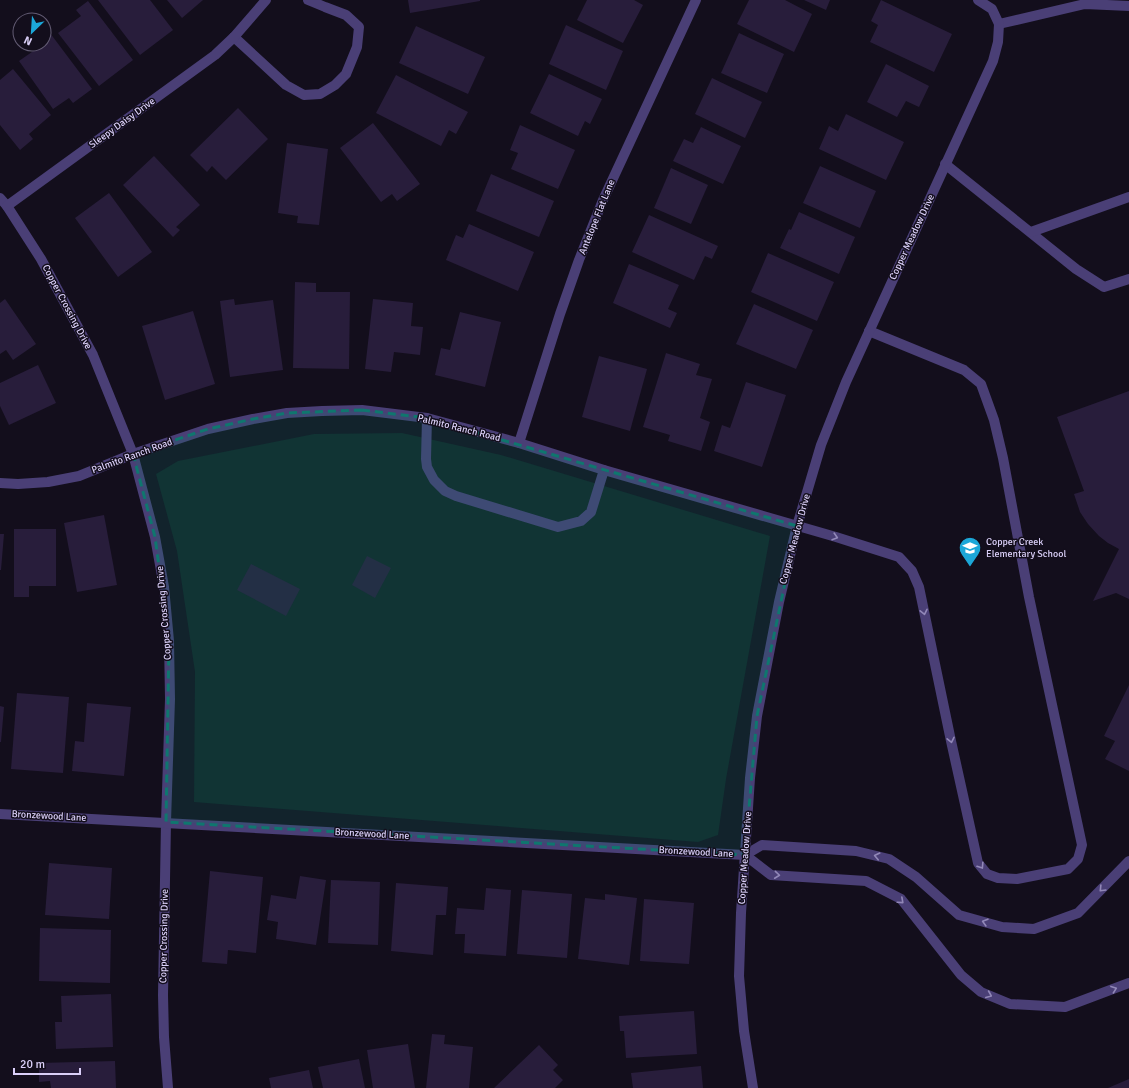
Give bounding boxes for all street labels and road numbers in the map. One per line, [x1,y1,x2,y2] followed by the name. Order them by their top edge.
[87,95,157,151] street label: Sleepy Daisy Drive
[576,178,618,256] street label: Antelope Flat Lane
[887,192,937,282] street label: Copper Meadow Drive
[40,263,94,351] street label: Copper Crossing Drive
[416,412,502,444] street label: Palmito Ranch Road
[90,436,174,476] street label: Palmito Ranch Road
[777,493,813,585] street label: Copper Meadow Drive
[154,566,174,660] street label: Copper Crossing Drive
[11,808,87,824] street label: Bronzewood Lane
[736,811,754,905] street label: Copper Meadow Drive
[334,826,410,842] street label: Bronzewood Lane
[658,844,734,860] street label: Bronzewood Lane
[157,889,171,983] street label: Copper Crossing Drive

